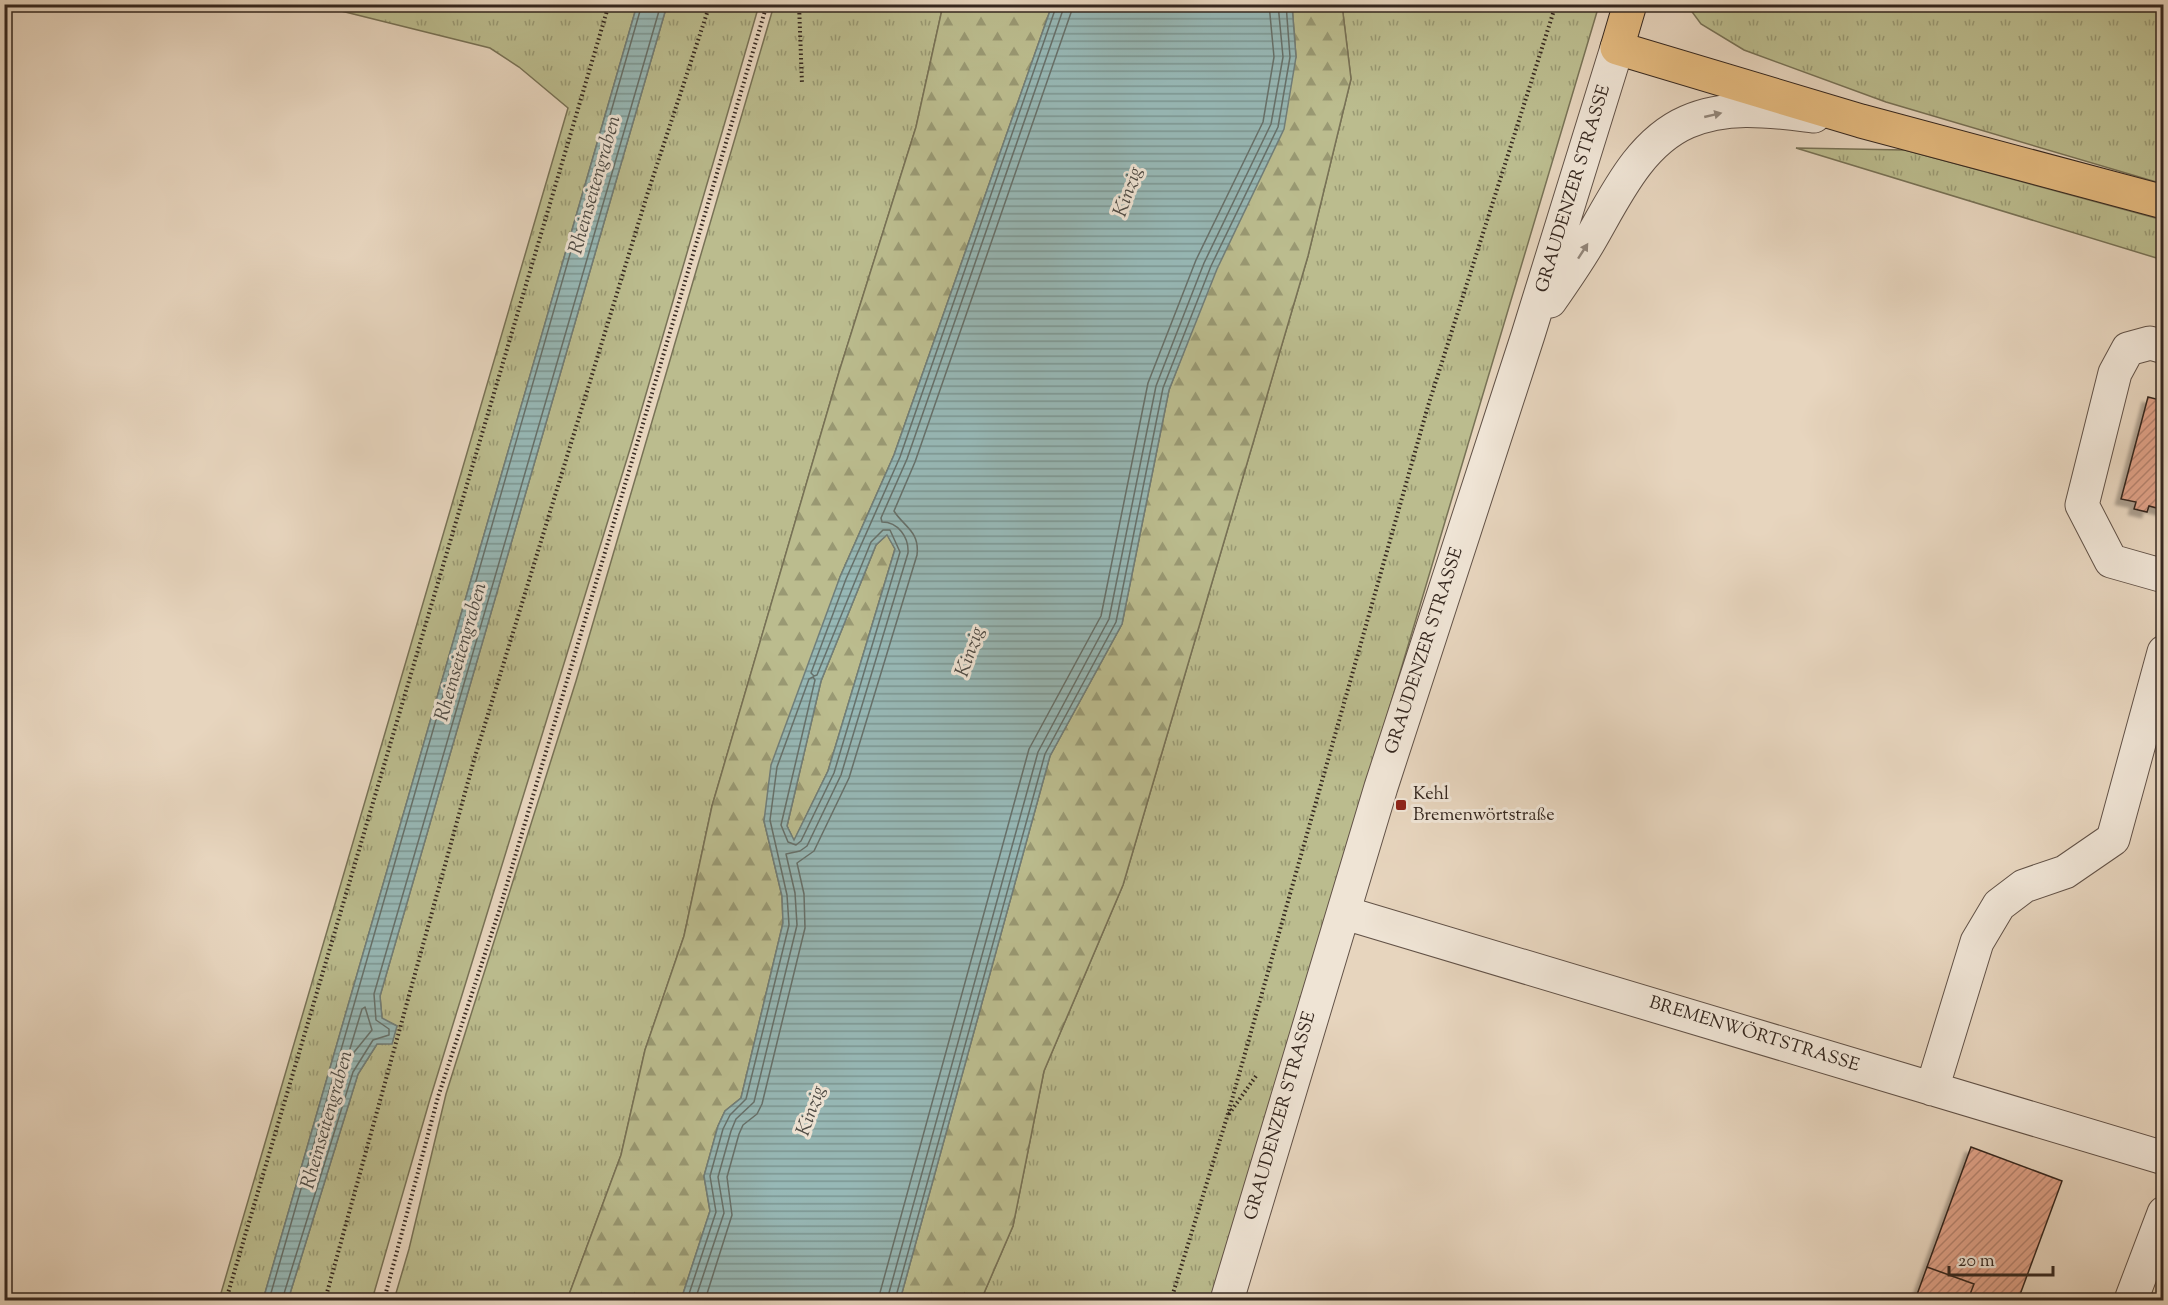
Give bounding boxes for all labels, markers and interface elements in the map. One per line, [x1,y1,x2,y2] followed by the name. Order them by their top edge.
[1530,82,1618,296] street label: GRAUDENZER STRASSE
[1703,109,1722,119] one-way arrow
[562,112,630,258] water label: Rheinseitengraben
[1107,163,1151,221] water label: Kinzig
[1577,243,1588,259] one-way arrow
[1379,544,1471,758] street label: GRAUDENZER STRASSE
[428,579,496,725] water label: Rheinseitengraben
[949,623,993,681] water label: Kinzig
[1413,782,1555,829] place label: Kehl Bremenwörtstraße
[1394,798,1408,812] marker: Kehl Bremenwörtstraße
[1646,991,1863,1079] street label: BREMENWÖRTSTRASSE
[1239,1008,1323,1223] street label: GRAUDENZER STRASSE
[294,1047,362,1193] water label: Rheinseitengraben
[790,1082,834,1140] water label: Kinzig
[1949,1239,2052,1277] scale bar
[1958,1249,1995,1275] text: 20 m

